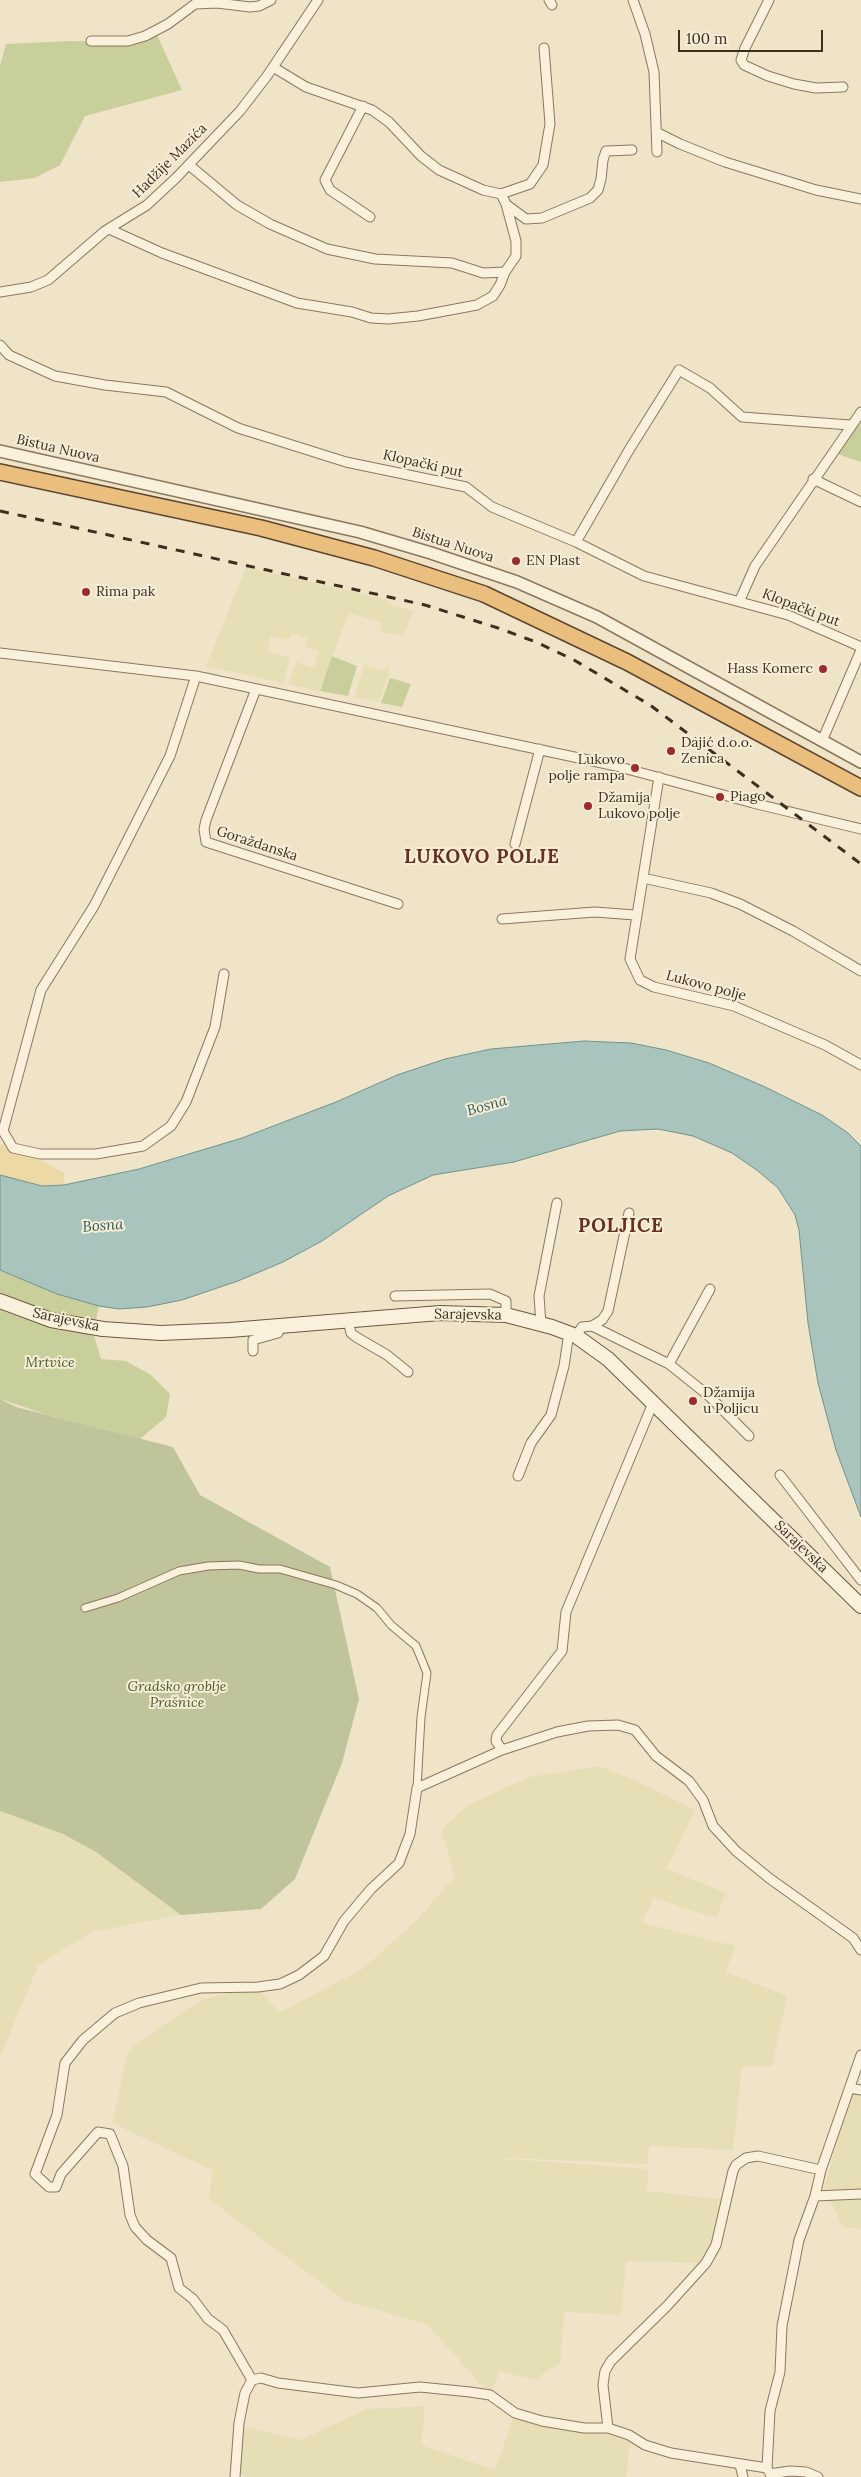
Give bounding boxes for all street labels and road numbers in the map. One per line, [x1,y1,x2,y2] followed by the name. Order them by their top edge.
[129,120,211,202] street label: Hadžije Mazića
[15,431,101,467] street label: Bistua Nuova
[381,447,465,481] street label: Klopački put
[410,524,496,566] street label: Bistua Nuova
[760,585,842,631] street label: Klopački put
[214,823,300,865] street label: Goraždanska
[664,967,748,1005] street label: Lukovo polje
[31,1305,101,1335] street label: Sarajevska
[434,1306,502,1324] street label: Sarajevska
[771,1517,831,1577] street label: Sarajevska

